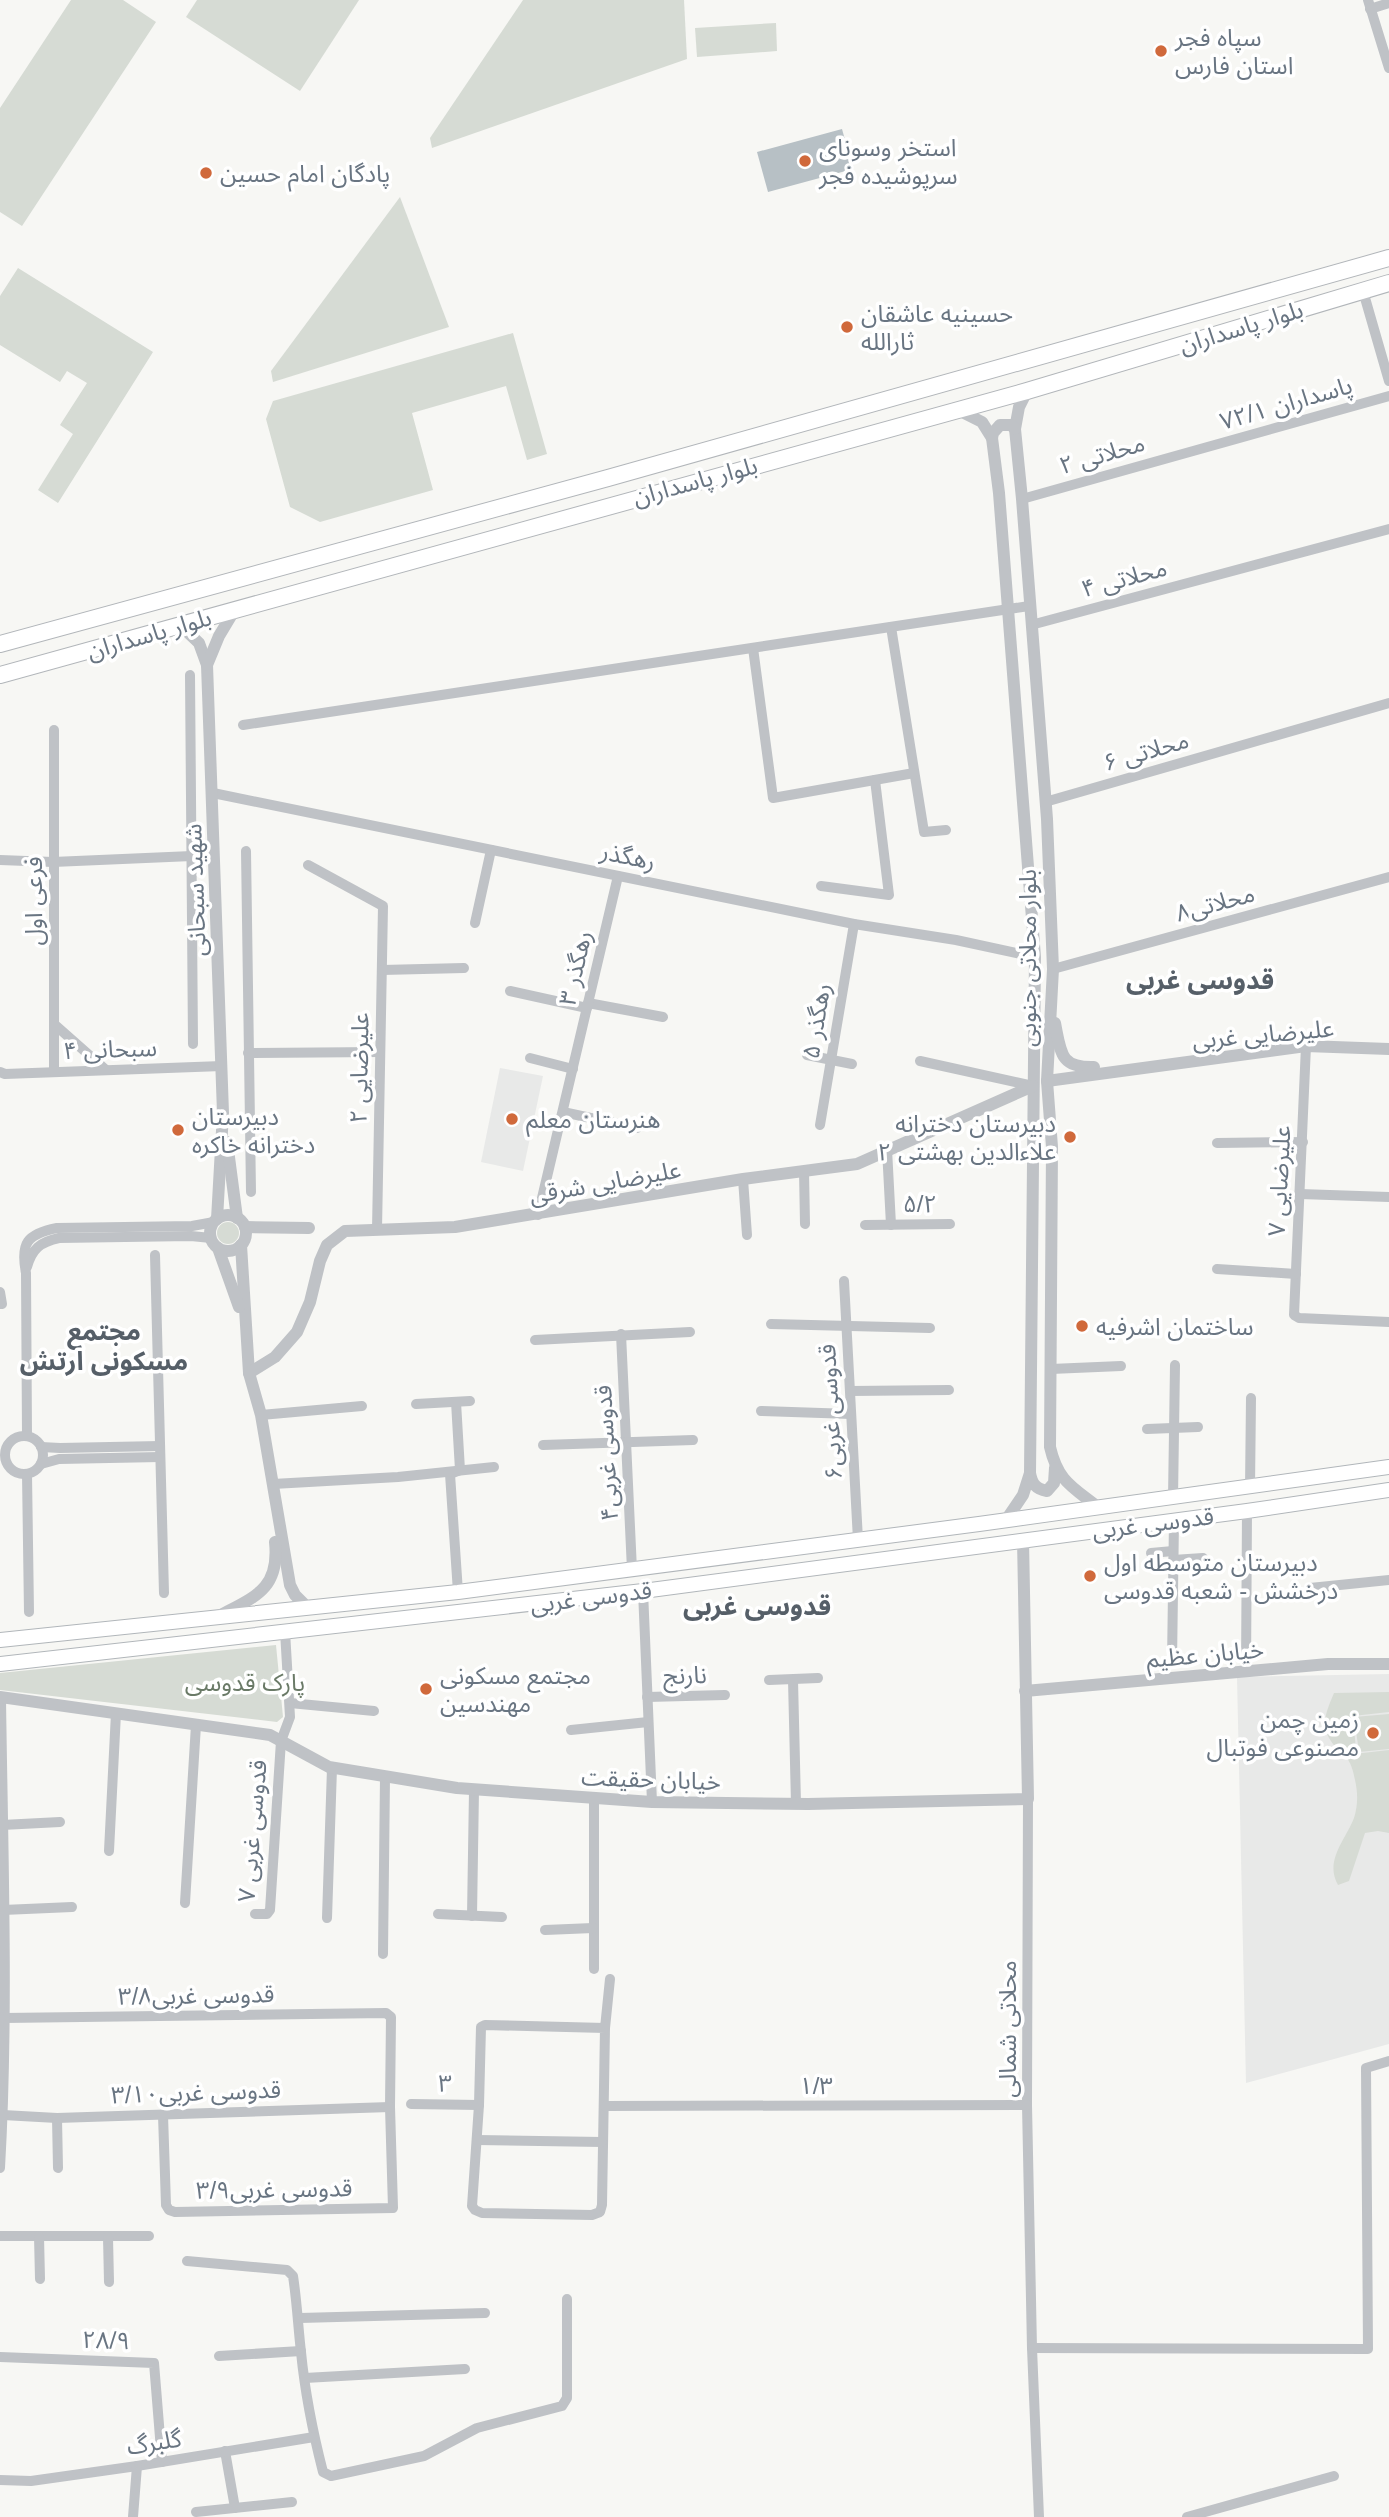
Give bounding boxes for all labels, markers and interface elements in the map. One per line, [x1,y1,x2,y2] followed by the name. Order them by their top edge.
[1174,24,1293,80] place label: سپاه فجر استان فارس
[1153,43,1169,59] marker: سپاه فجر استان فارس
[818,134,958,191] place label: استخر وسونای سرپوشیده فجر
[797,153,813,169] marker: استخر وسونای سرپوشیده فجر
[220,160,390,192] place label: پادگان امام حسین
[198,165,214,181] marker: پادگان امام حسین
[1176,295,1307,361] street label: بلوار پاسداران
[861,300,1013,356] place label: حسینیه عاشقان ثارالله
[839,319,855,335] marker: حسینیه عاشقان ثارالله
[1217,371,1356,437] street label: ۷۲/۱ پاسداران
[1056,429,1148,479] street label: ۲ محلاتی
[630,451,761,513] street label: بلوار پاسداران
[1078,554,1170,602] street label: ۴ محلاتی
[84,603,215,667] street label: بلوار پاسداران
[1100,726,1192,776] street label: ۶ محلاتی
[179,823,211,957] street label: شهید سبحانی
[597,837,658,876] street label: رهگذر
[20,856,48,946] street label: فرعی اول
[1014,869,1042,1047] street label: بلوار محلاتی جنوبی
[1172,879,1258,927] street label: محلاتی۸
[553,928,598,1008] street label: ۳ رهگذر
[1126,965,1274,995] district label: قدوسی غربی
[797,981,836,1061] street label: ۵ رهگذر
[345,1012,374,1124] street label: ۲ علیرضایی
[1191,1014,1335,1055] street label: علیرضایی غربی
[63,1034,157,1064] street label: سبحانی ۴
[192,1103,315,1159] place label: دبیرستان دخترانه خاکره
[526,1106,660,1137] place label: هنرستان معلم
[878,1110,1056,1165] place label: دبیرستان دخترانه علاءالدین بهشتی ۲
[504,1111,520,1127] marker: هنرستان معلم
[170,1122,186,1138] marker: دبیرستان دخترانه خاکره
[1263,1125,1296,1237] street label: ۷ علیرضایی
[1062,1129,1078,1145] marker: دبیرستان دخترانه علاءالدین بهشتی ۲
[527,1155,683,1210] street label: علیرضایی شرقی
[903,1190,937,1217] street label: ۵/۲
[1096,1313,1254,1341] place label: ساختمان اشرفیه
[20,1316,188,1376] district label: مجتمع مسکونی ارتش
[1074,1318,1090,1334] marker: ساختمان اشرفیه
[813,1343,848,1481] street label: قدوسی غربی۶
[589,1384,624,1522] street label: قدوسی غربی۴
[1091,1502,1215,1545] street label: قدوسی غربی
[1104,1549,1338,1605] place label: دبیرستان متوسطه اول درخشش - شعبه قدوسی
[1082,1568,1098,1584] marker: دبیرستان متوسطه اول درخشش - شعبه قدوسی
[529,1576,653,1619] street label: قدوسی غربی
[683,1591,831,1621] district label: قدوسی غربی
[1145,1635,1265,1677] street label: خیابان عظیم
[663,1661,707,1693] street label: نارنج
[440,1662,591,1717] place label: مجتمع مسکونی مهندسین
[185,1669,305,1698] park label: پارک قدوسی
[418,1681,434,1697] marker: مجتمع مسکونی مهندسین
[1207,1706,1359,1762] place label: زمین چمن مصنوعی فوتبال
[1365,1725,1381,1741] marker: زمین چمن مصنوعی فوتبال
[232,1759,273,1903] street label: ۷ قدوسی غربی
[581,1763,721,1796] street label: خیابان حقیقت
[994,1960,1021,2098] street label: محلاتی شمالی
[118,1980,274,2011] street label: قدوسی غربی۳/۸
[438,2069,452,2097] street label: ۳
[799,2072,833,2099] street label: ۱/۳
[110,2076,282,2109] street label: قدوسی غربی۳/۱۰
[196,2174,352,2205] street label: قدوسی غربی۳/۹
[82,2326,130,2354] street label: ۲۸/۹
[125,2424,184,2461] street label: گلبرگ

